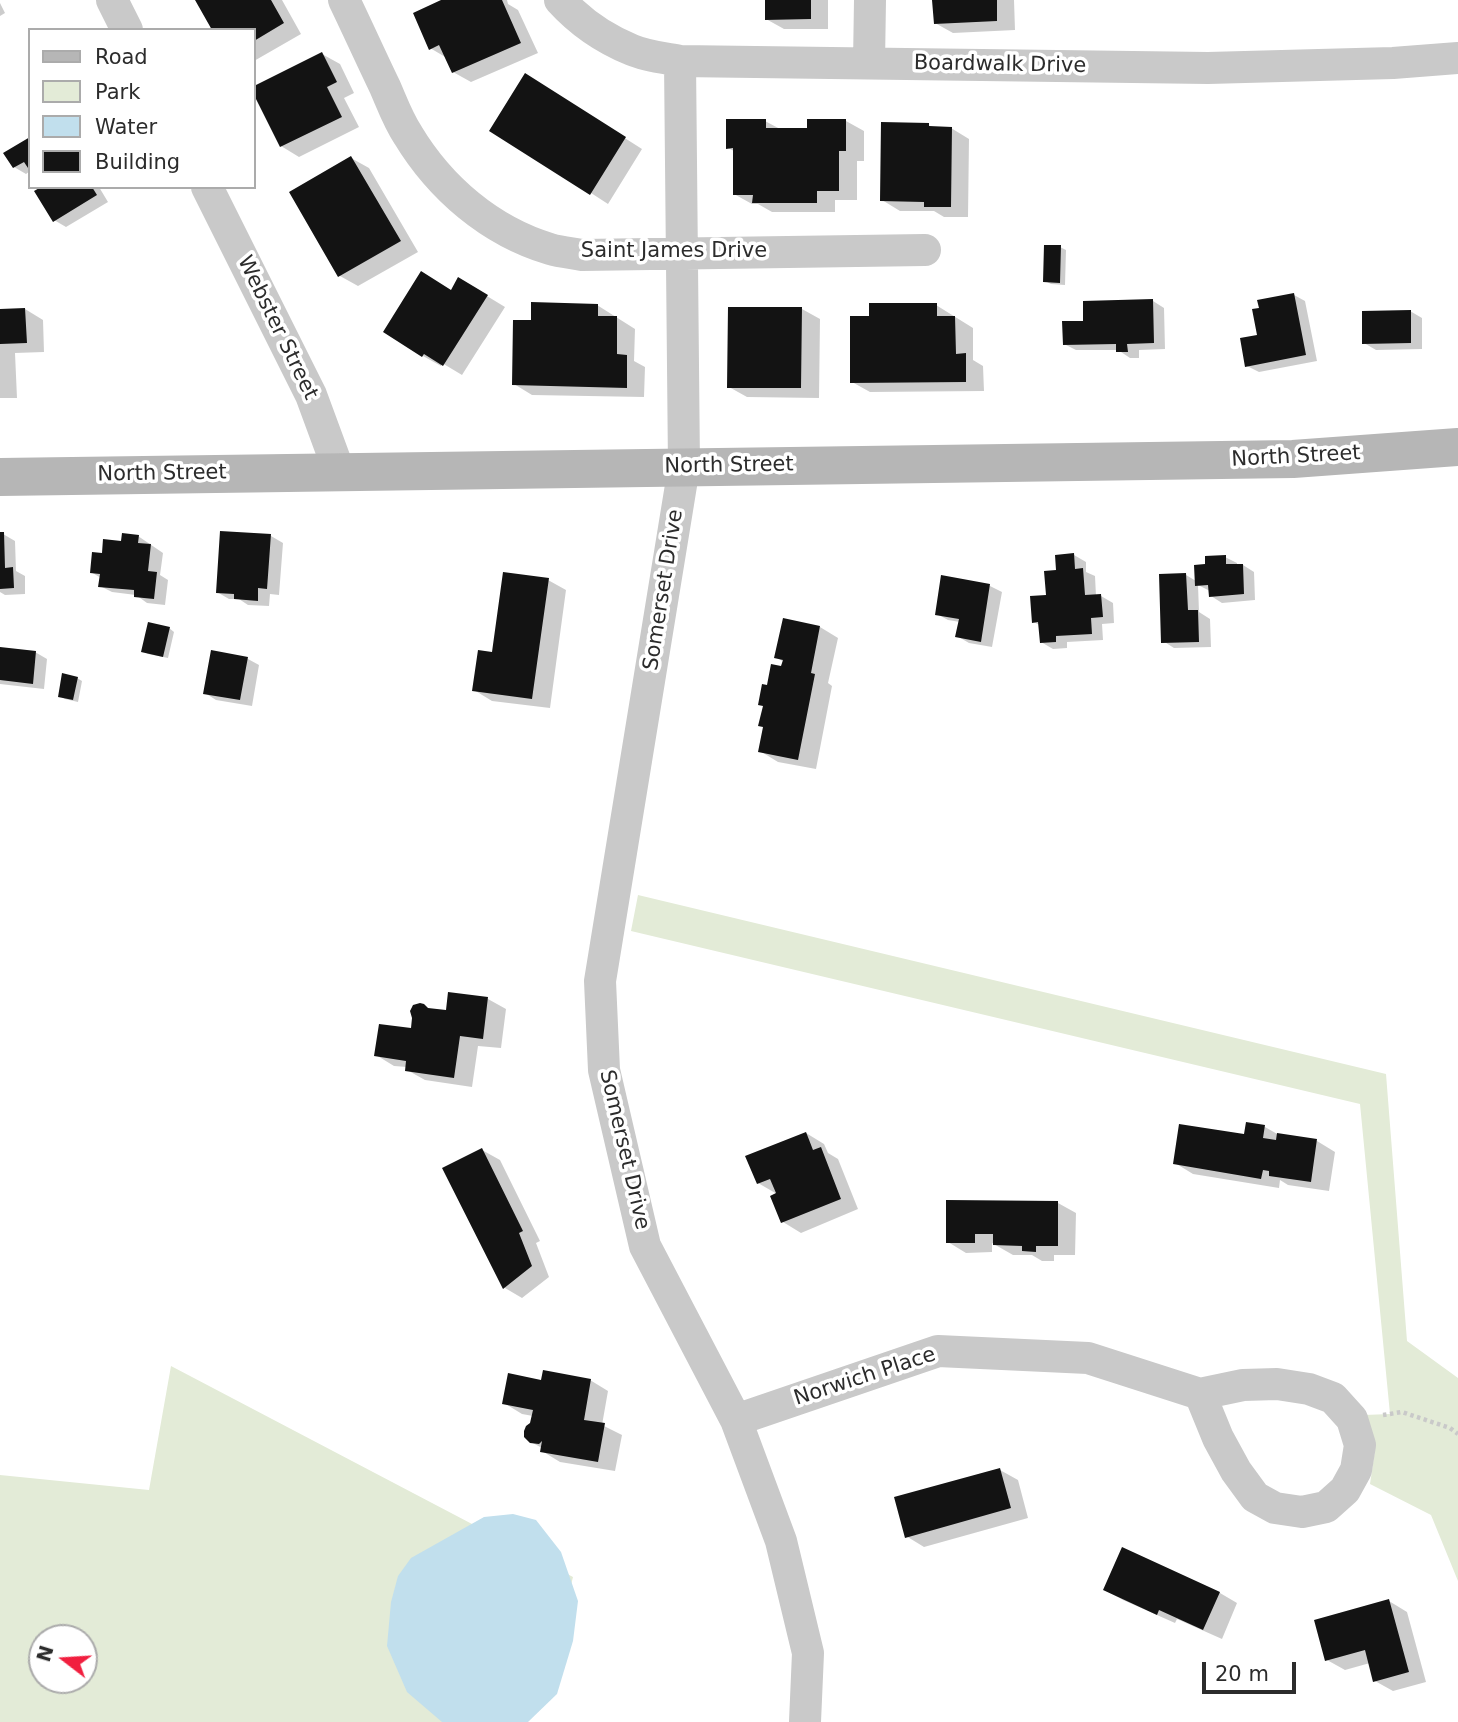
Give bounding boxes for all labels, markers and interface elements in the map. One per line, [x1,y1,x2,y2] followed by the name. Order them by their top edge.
[28,28,256,189] legend
[95,45,148,69] text: Road
[914,51,1086,79] street label: Boardwalk Drive
[95,80,140,104] text: Park
[95,115,157,139] text: Water
[95,150,180,174] text: Building
[581,239,767,265] street label: Saint James Drive
[231,252,323,404] street label: Webster Street
[1231,441,1361,473] street label: North Street
[664,452,794,480] street label: North Street
[97,460,227,488] street label: North Street
[639,508,689,672] street label: Somerset Drive
[593,1068,655,1232] street label: Somerset Drive
[791,1342,939,1412] street label: Norwich Place
[28,1624,98,1694] north arrow
[32,1643,58,1664] text: N
[1206,1648,1300,1692] scale bar
[1215,1662,1269,1686] text: 20 m

